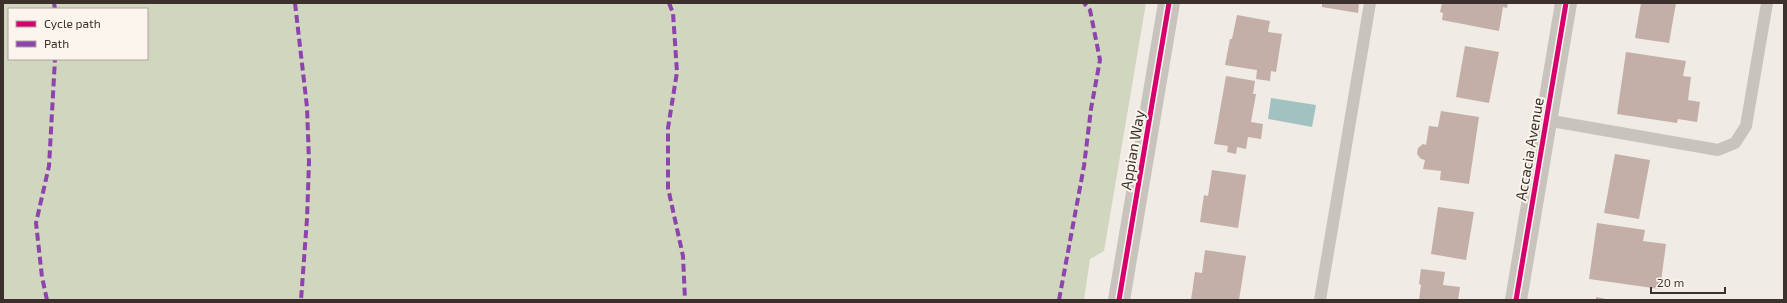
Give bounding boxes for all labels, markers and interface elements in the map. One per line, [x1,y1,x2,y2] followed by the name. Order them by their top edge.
[8,8,148,60] legend
[44,16,101,30] text: Cycle path
[44,36,69,50] text: Path
[1511,96,1547,202] street label: Accacia Avenue
[1116,109,1148,191] street label: Appian Way
[1651,269,1725,295] scale bar
[1657,275,1684,289] text: 20 m

